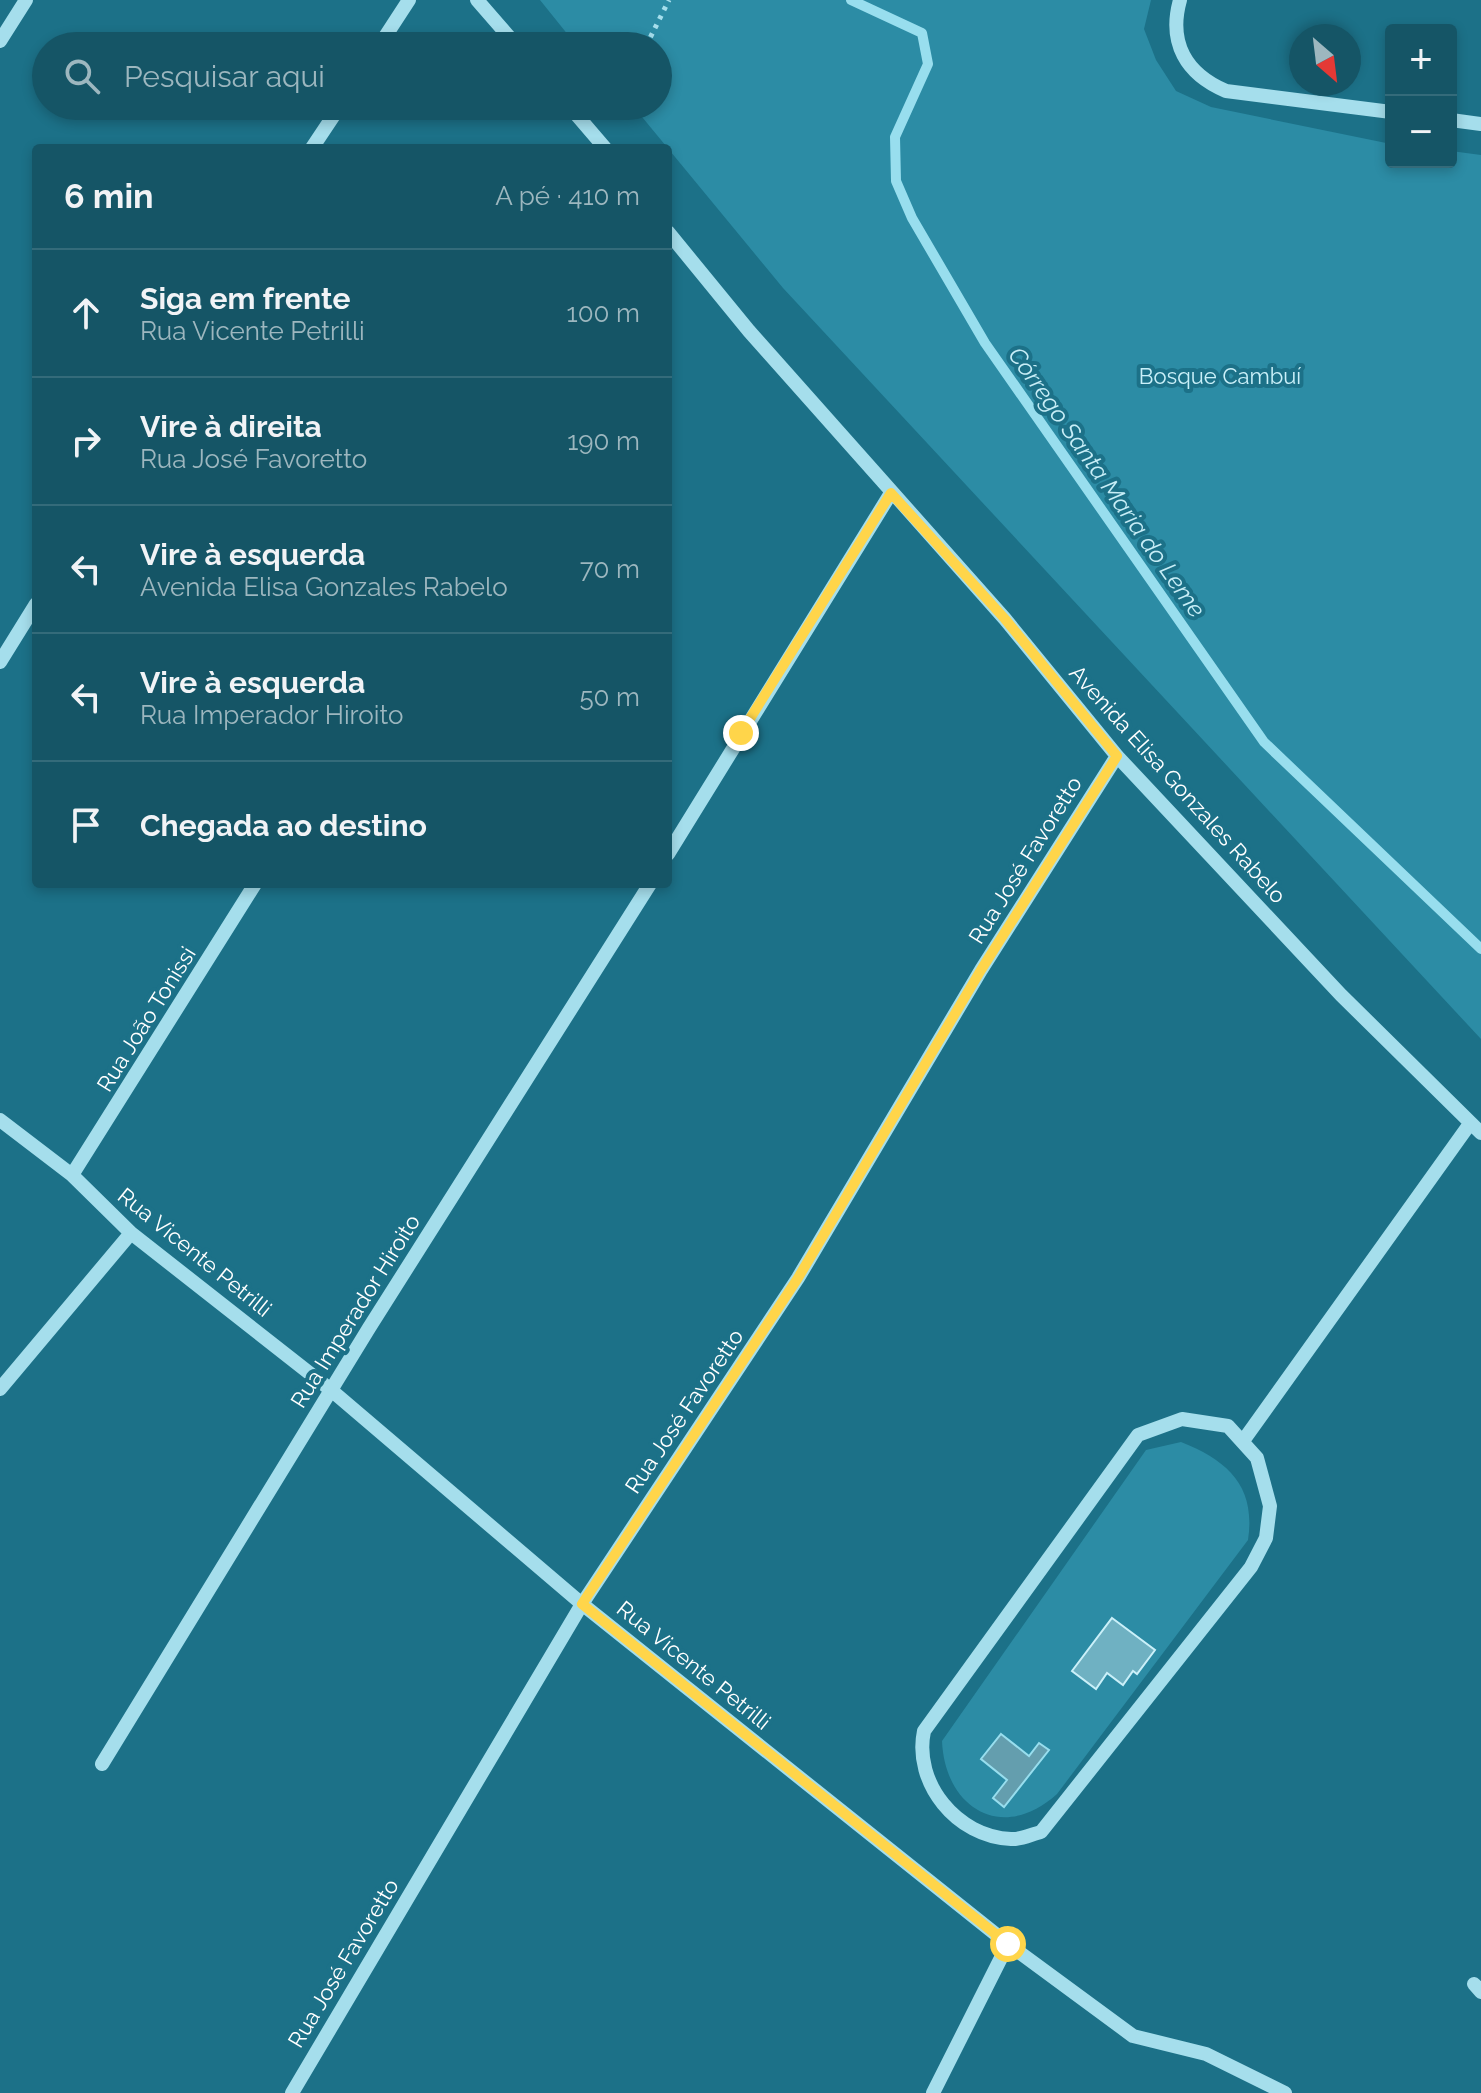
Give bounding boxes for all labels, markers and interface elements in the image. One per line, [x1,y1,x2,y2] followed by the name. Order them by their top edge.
[1289,24,1361,96] north arrow
[1385,24,1457,168] map controls
[1385,24,1457,96] button: +
[32,32,672,120] search box
[60,54,104,98] icon: search
[124,59,325,94] text: Pesquisar aqui
[1385,96,1457,168] button: −
[64,176,154,216] text: 6 min
[495,181,640,211] text: A pé · 410 m
[140,281,350,316] text: Siga em frente
[64,291,108,335] icon: ahead
[567,298,640,328] text: 100 m
[140,316,365,346] text: Rua Vicente Petrilli
[1002,341,1212,623] water label: Córrego Santa Maria do Leme
[1139,363,1301,389] park label: Bosque Cambuí
[140,409,322,444] text: Vire à direita
[64,419,108,463] icon: right
[567,426,640,456] text: 190 m
[140,444,367,474] text: Rua José Favoretto
[140,537,365,572] text: Vire à esquerda
[64,547,108,591] icon: left
[580,554,640,584] text: 70 m
[140,572,508,602] text: Avenida Elisa Gonzales Rabelo
[1064,660,1292,908] street label: Avenida Elisa Gonzales Rabelo
[140,665,365,700] text: Vire à esquerda
[64,675,108,719] icon: left
[579,682,640,712] text: 50 m
[140,700,403,730] text: Rua Imperador Hiroito
[723,715,759,751] route end
[963,772,1087,948] street label: Rua José Favoretto
[64,803,108,847] icon: arrive
[140,808,427,843] text: Chegada ao destino
[91,942,201,1096] street label: Rua João Tonissi
[113,1182,277,1322] street label: Rua Vicente Petrilli
[285,1210,425,1412] street label: Rua Imperador Hiroito
[619,1324,749,1498] street label: Rua José Favoretto
[612,1595,776,1735] street label: Rua Vicente Petrilli
[282,1874,404,2052] street label: Rua José Favoretto
[990,1926,1026,1962] route start

